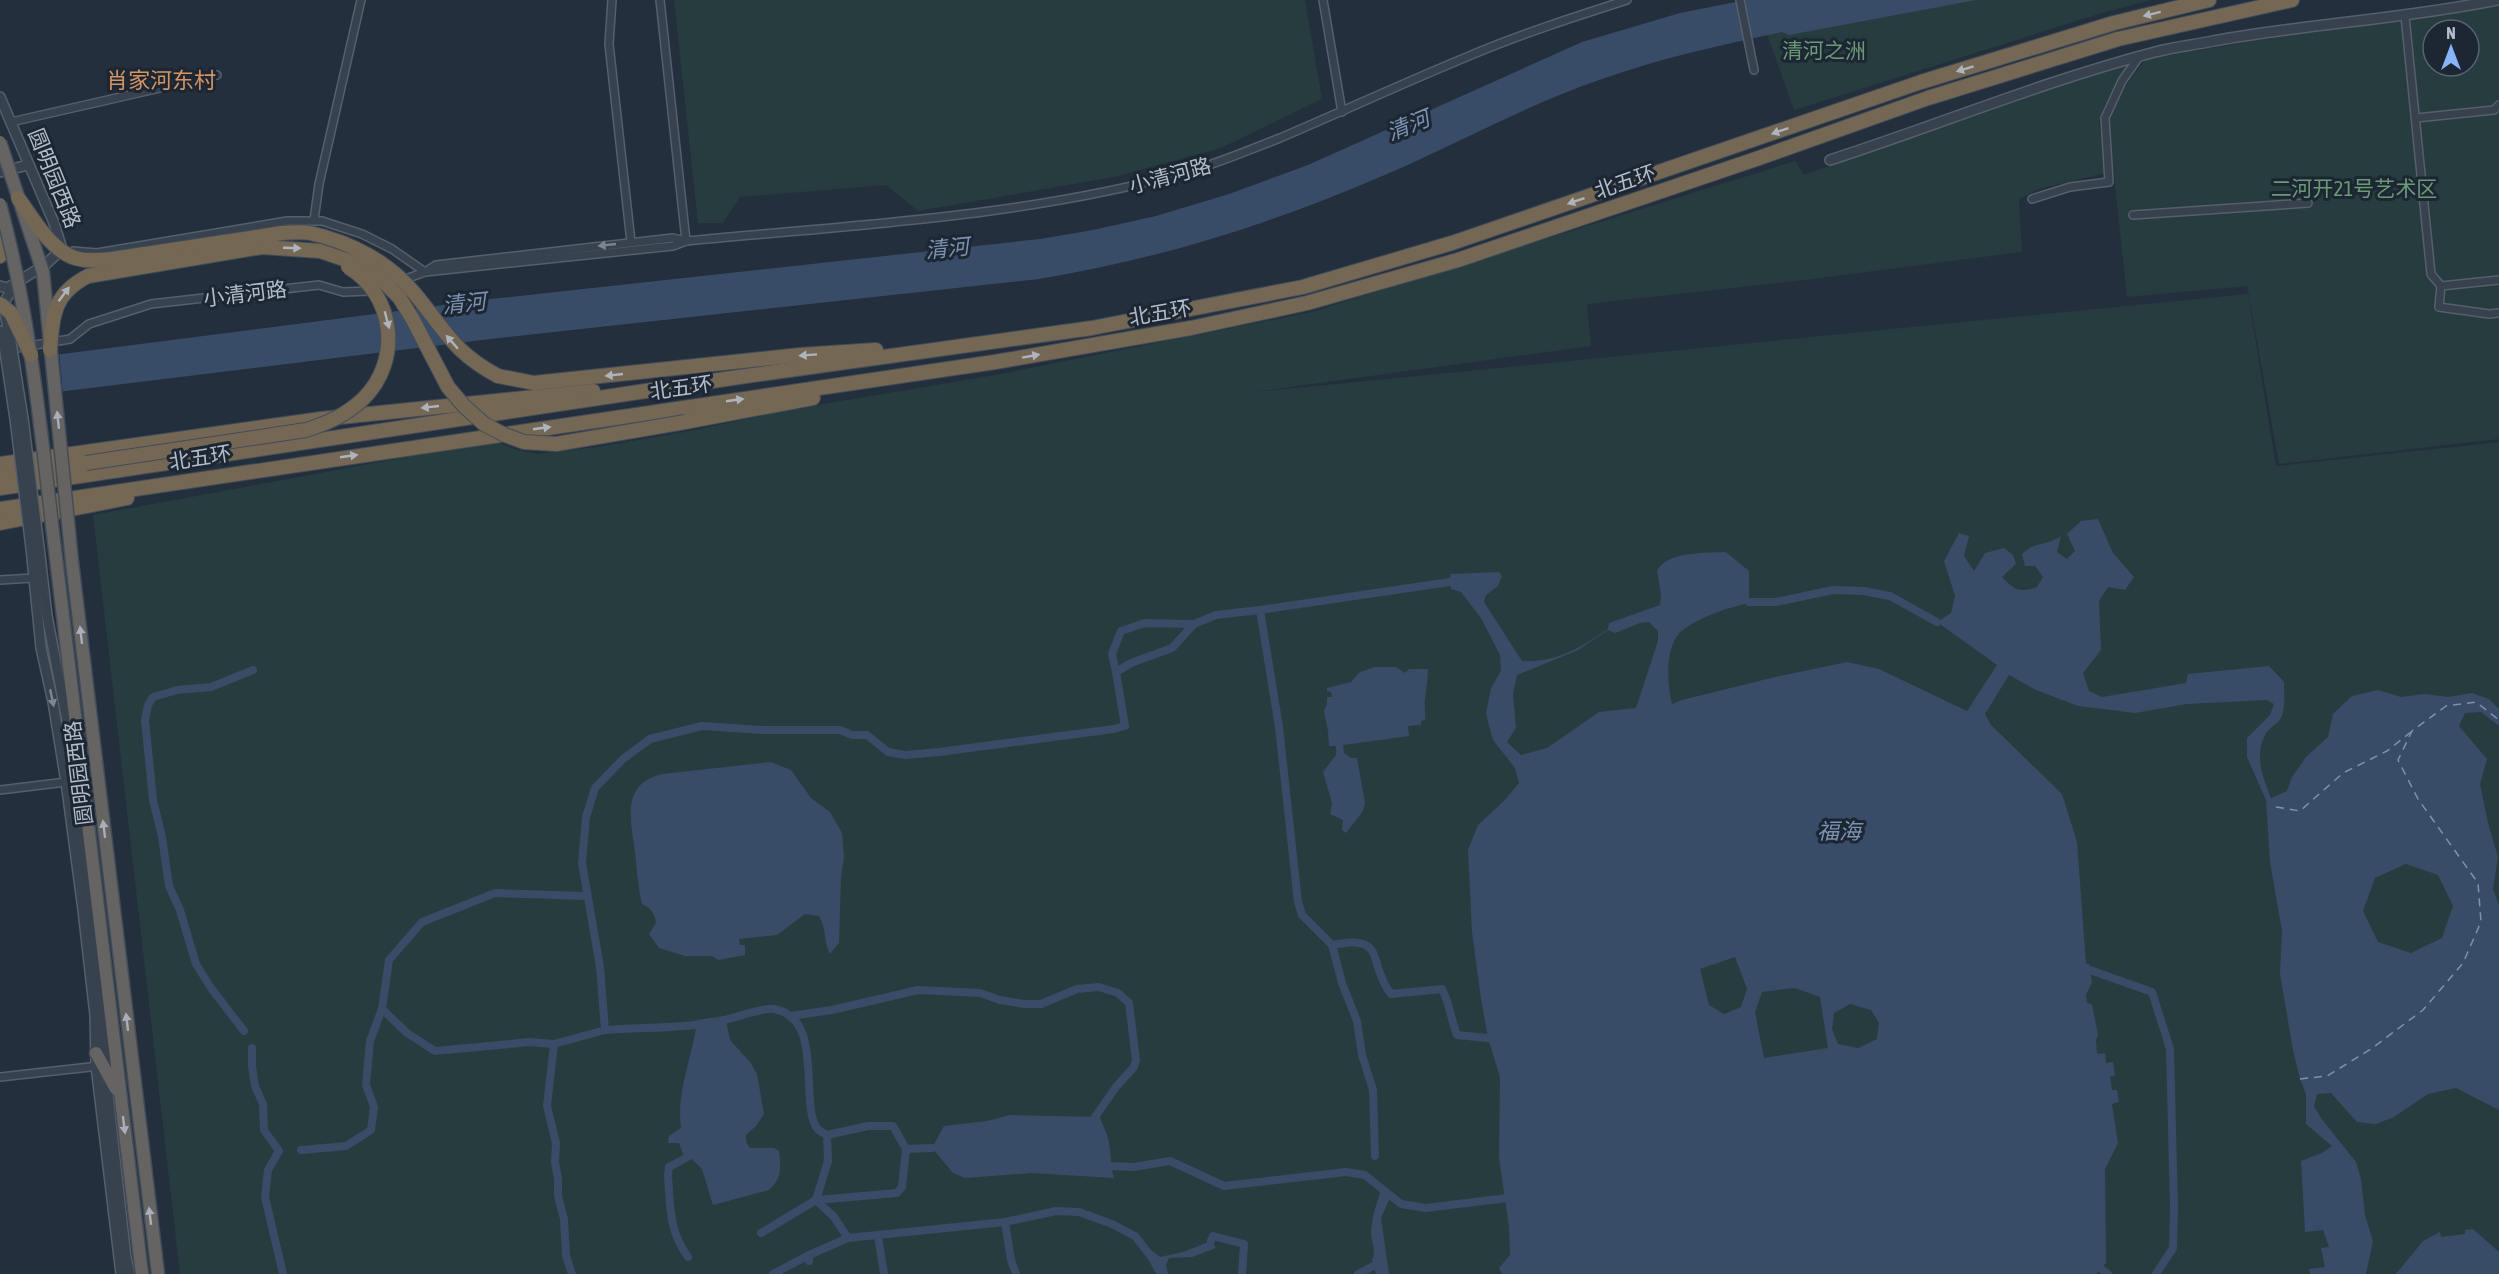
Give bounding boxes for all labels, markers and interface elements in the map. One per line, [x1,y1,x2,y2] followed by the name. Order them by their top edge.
[2143,9,2161,19] one-way arrow
[2421,18,2481,78] north arrow
[2446,24,2456,42] text: N
[1782,38,1866,62] park label: 清河之洲
[1956,65,1974,74] one-way arrow
[106,67,216,93] district label: 肖家河东村
[1383,103,1437,145] water label: 清河
[24,125,86,231] street label: 圆明园西路
[1771,127,1789,137] one-way arrow
[1126,153,1214,197] street label: 小清河路
[1591,159,1659,203] street label: 北五环
[2271,176,2437,200] park label: 二河开21号艺术区
[1567,197,1585,207] one-way arrow
[924,232,974,263] water label: 清河
[598,240,617,250] one-way arrow
[282,243,301,252] one-way arrow
[202,276,288,310] street label: 小清河路
[58,287,70,302] one-way arrow
[441,287,491,318] water label: 清河
[1127,295,1193,329] street label: 北五环
[382,311,392,330] one-way arrow
[446,335,459,350] one-way arrow
[798,350,817,359] one-way arrow
[1022,351,1041,360] one-way arrow
[604,370,623,380] one-way arrow
[648,371,714,403] street label: 北五环
[725,396,744,405] one-way arrow
[420,402,439,412] one-way arrow
[53,411,62,430] one-way arrow
[532,424,551,433] one-way arrow
[167,440,233,474] street label: 北五环
[339,452,358,461] one-way arrow
[76,626,86,645] one-way arrow
[48,689,57,708] one-way arrow
[60,719,96,827] street label: 圆明园西路
[1817,818,1864,844] water label: 福海
[99,819,109,838] one-way arrow
[122,1013,132,1032] one-way arrow
[119,1115,129,1134] one-way arrow
[146,1206,155,1225] one-way arrow

